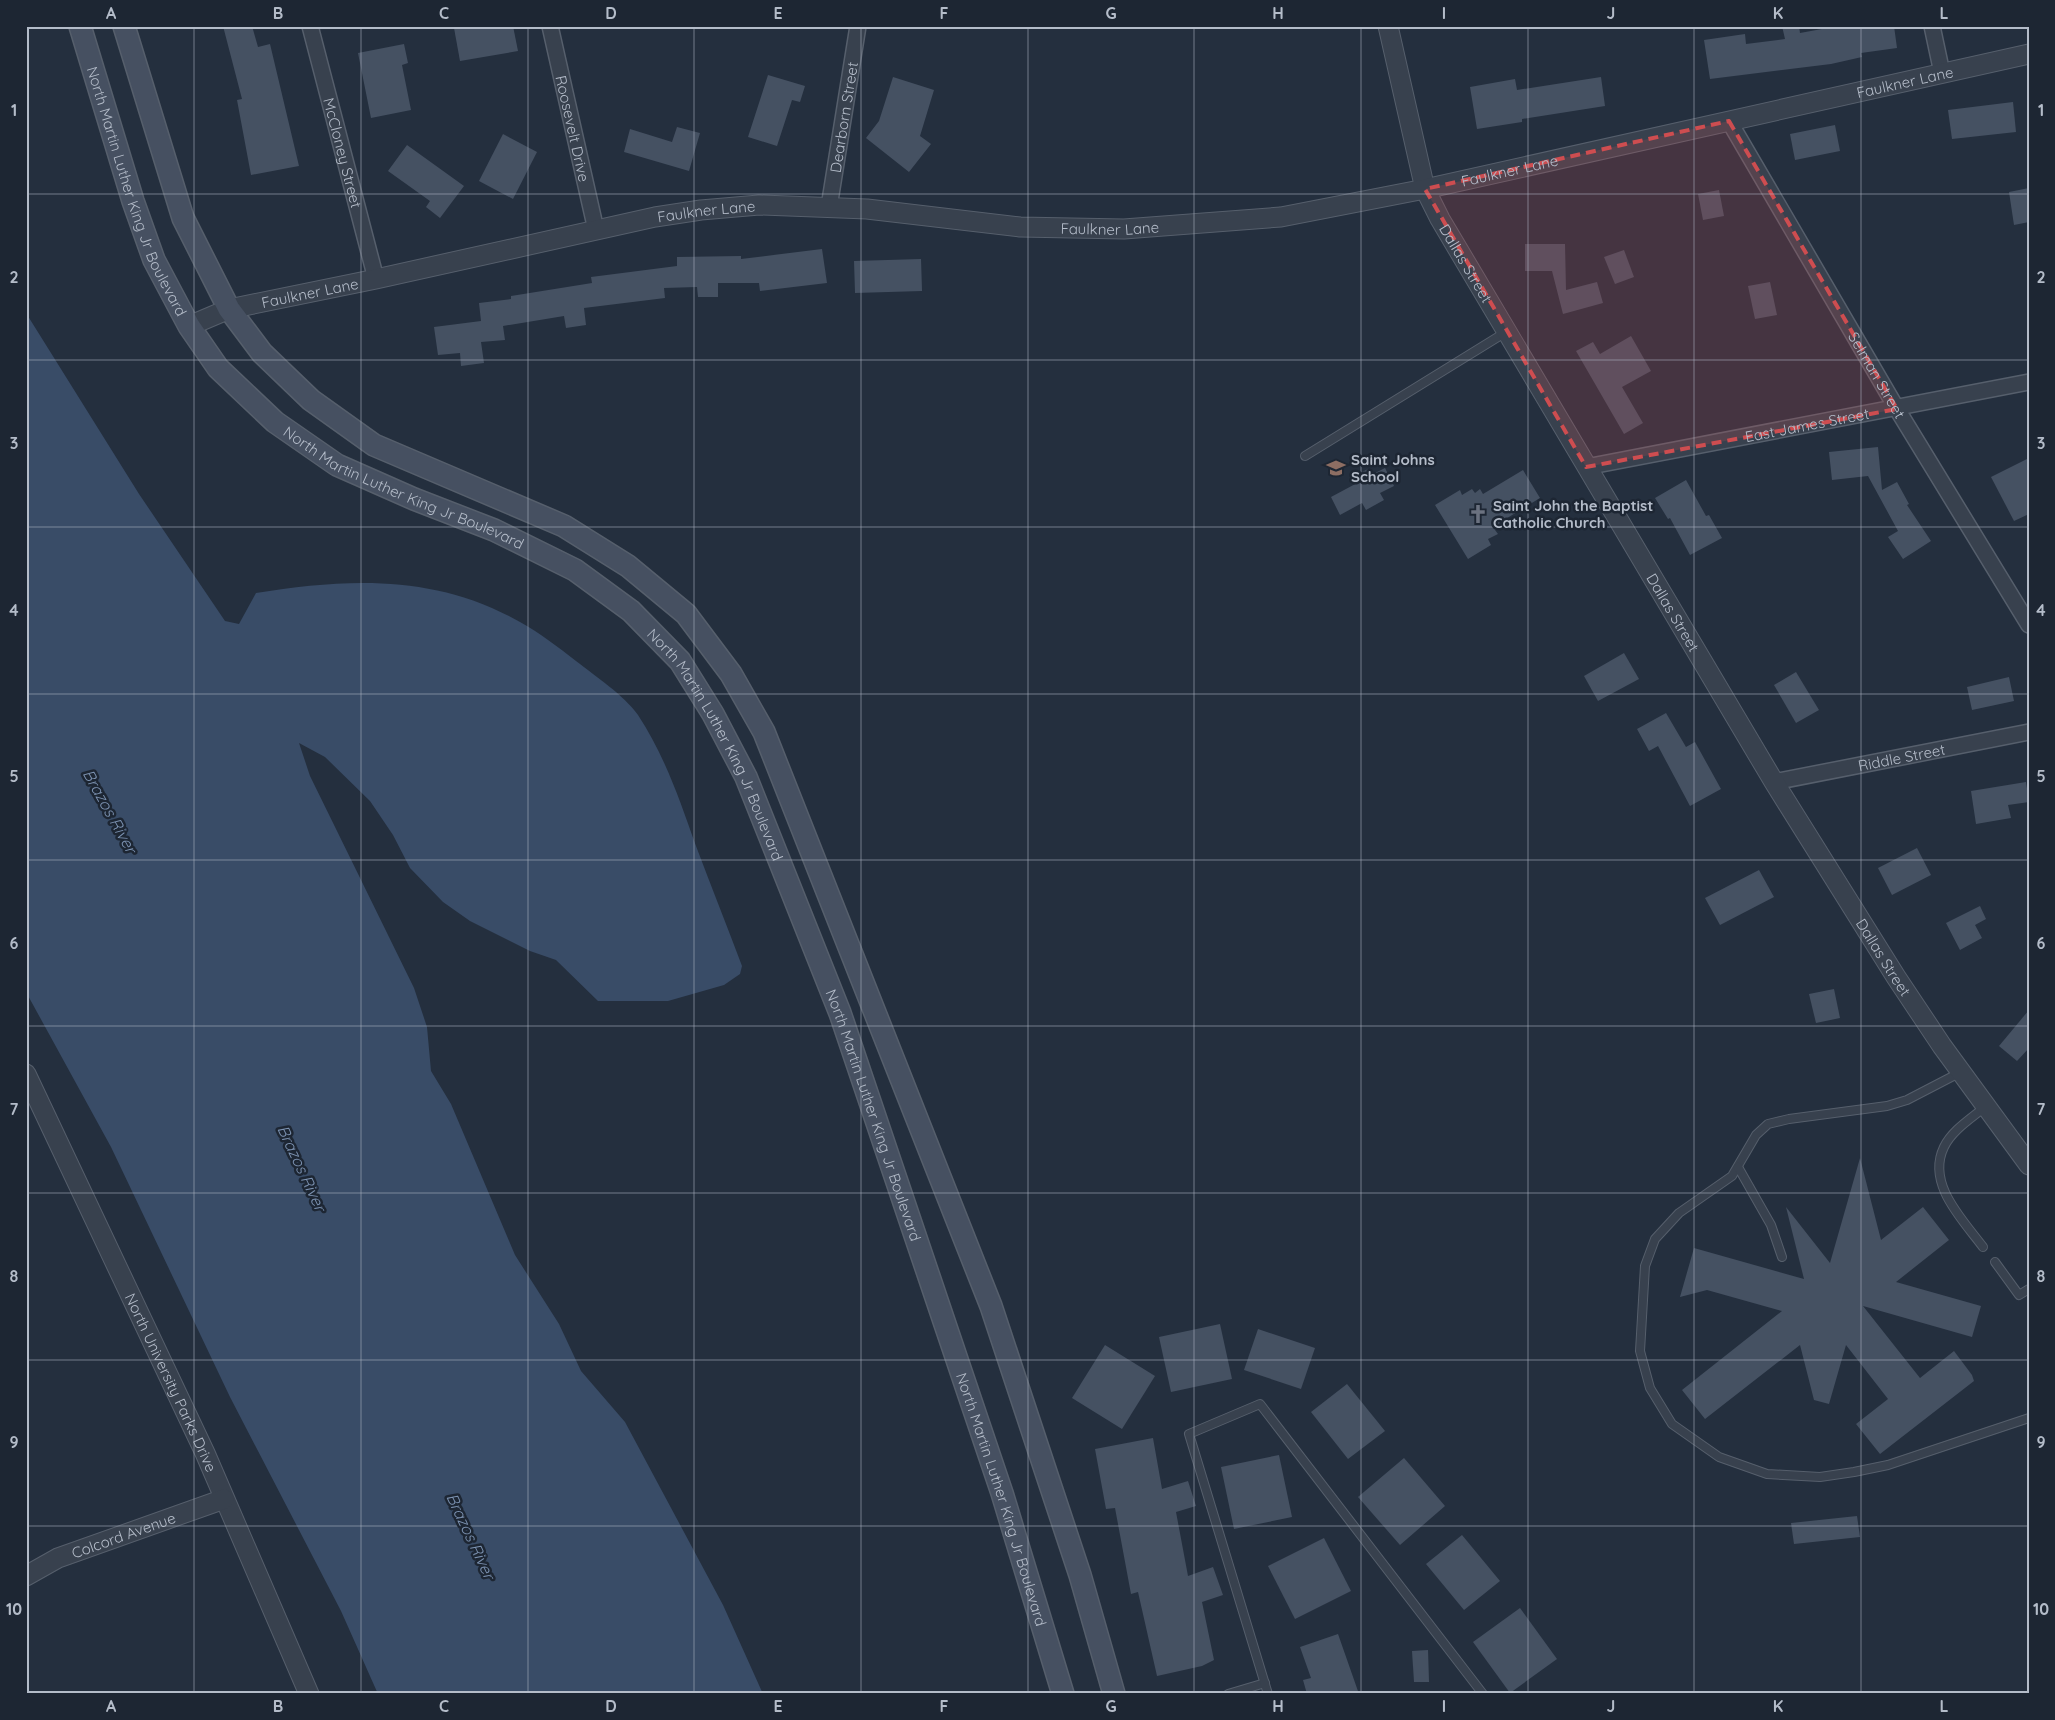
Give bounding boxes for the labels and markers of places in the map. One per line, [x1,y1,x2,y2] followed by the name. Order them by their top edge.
[1351,450,1435,486] place label: Saint Johns School
[1325,457,1347,479] school or university icon: Saint Johns School
[1493,496,1653,532] place label: Saint John the Baptist Catholic Church
[1467,503,1489,525] church icon: Saint John the Baptist Catholic Church

